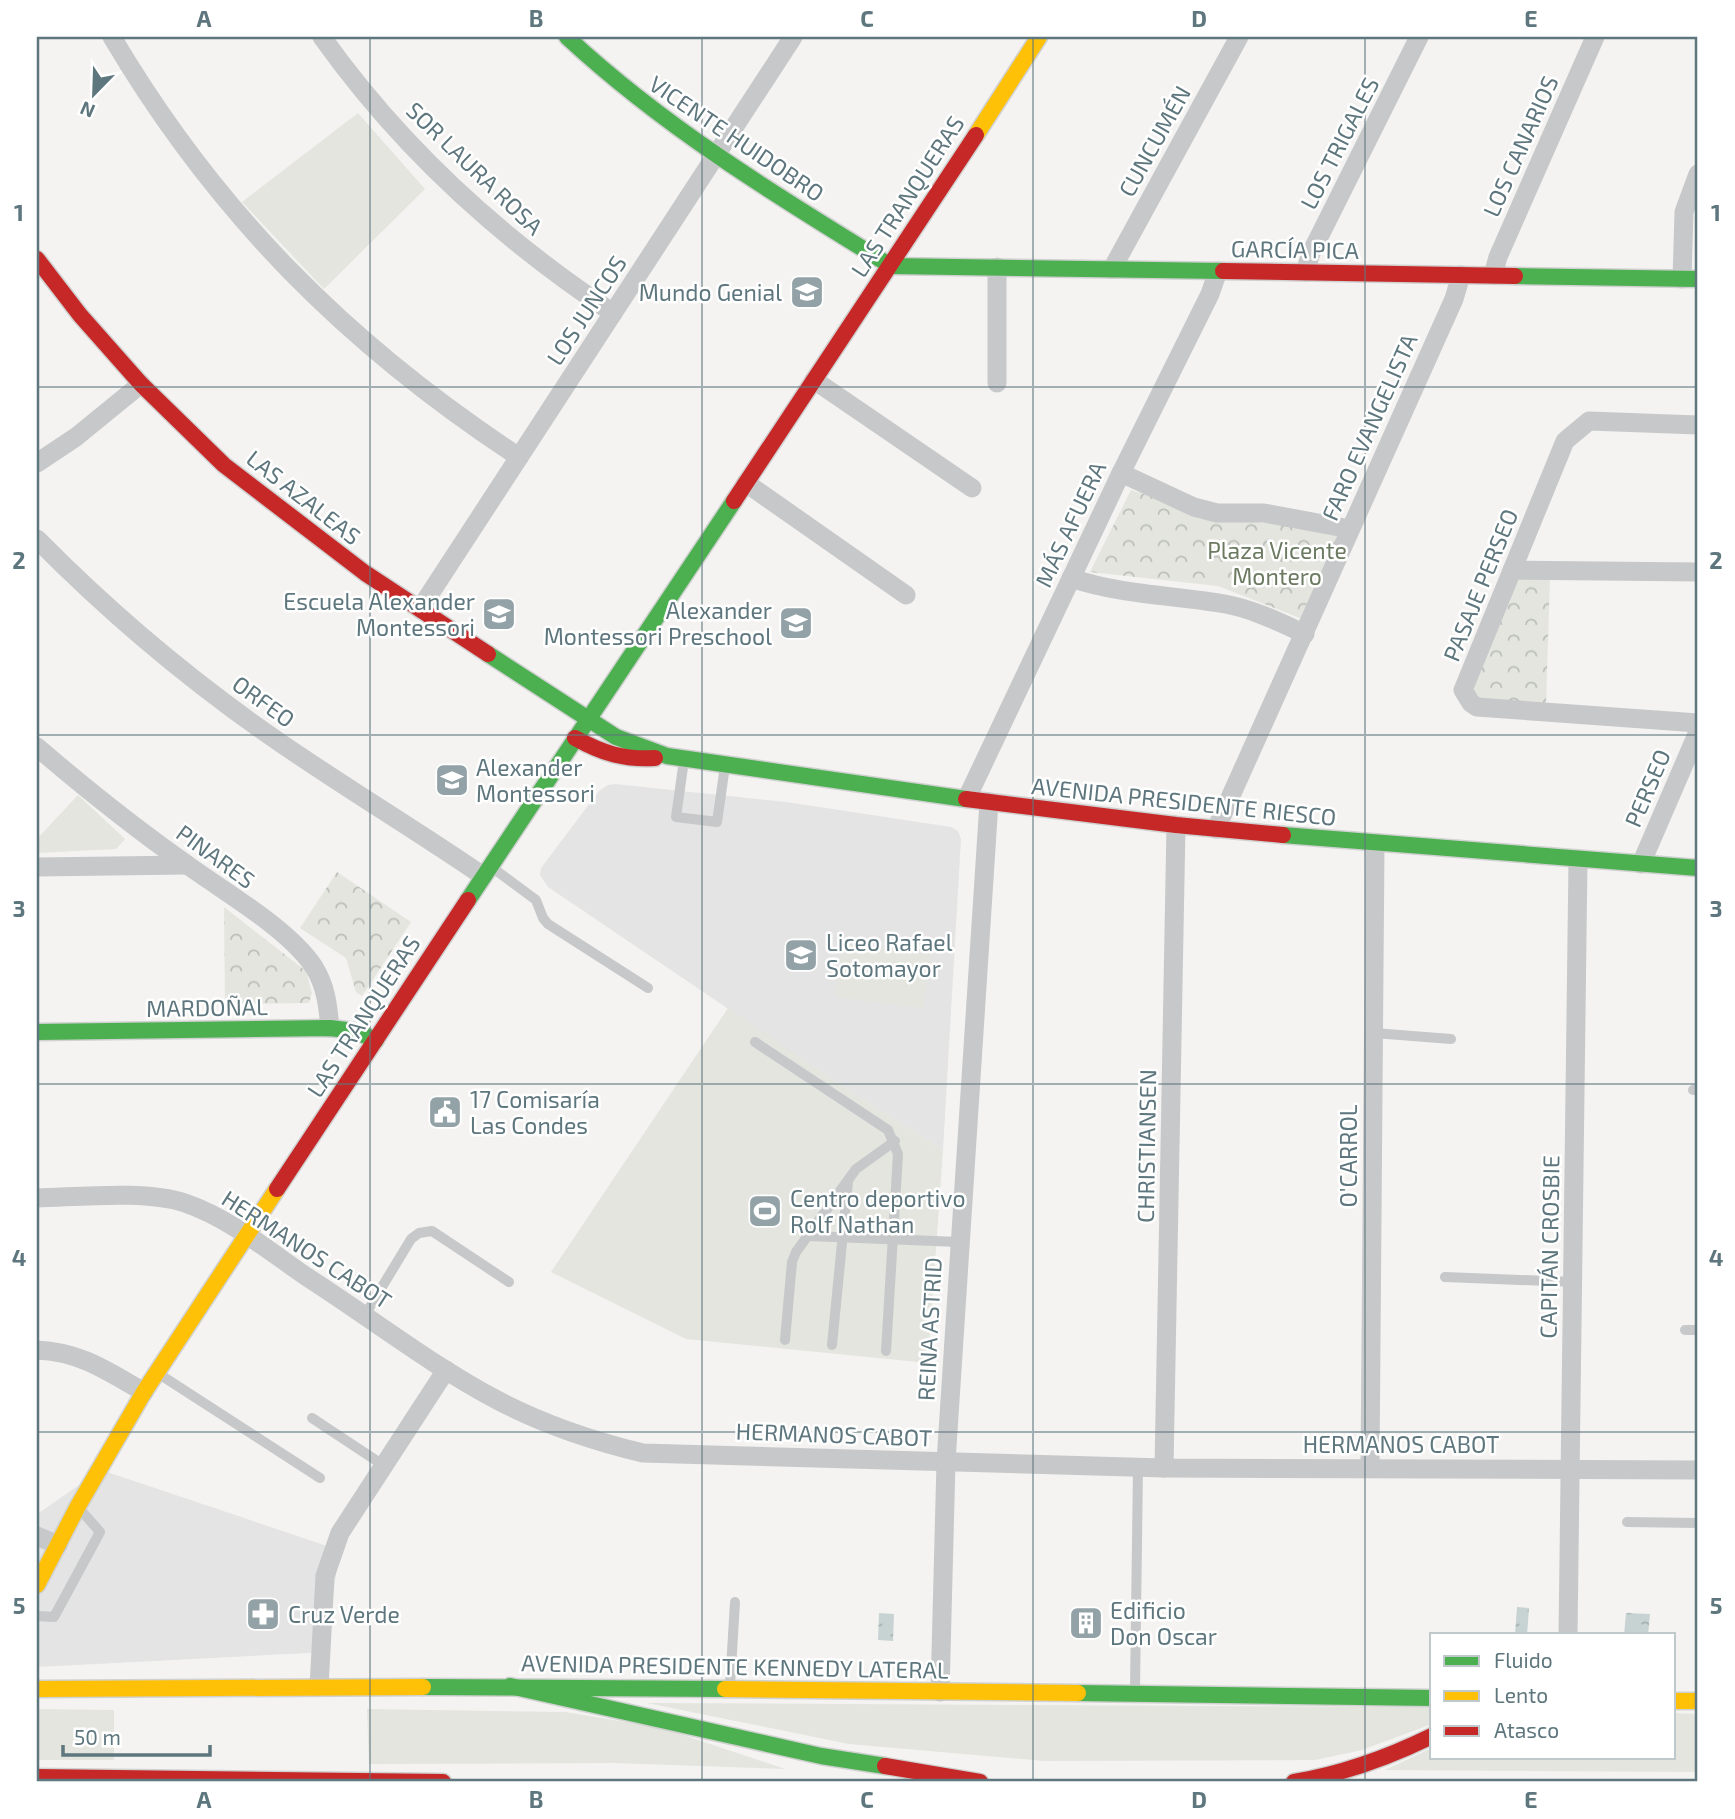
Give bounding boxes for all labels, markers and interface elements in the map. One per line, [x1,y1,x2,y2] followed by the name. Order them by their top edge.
[196,4,212,32] text: A
[529,4,543,32] text: B
[860,4,874,32] text: C
[1191,4,1207,32] text: D
[1524,4,1538,32] text: E
[60,60,130,130] north arrow
[644,69,830,207] street label: VICENTE HUIDOBRO
[1476,71,1564,221] street label: LOS CANARIOS
[1294,72,1384,214] street label: LOS TRIGALES
[1112,81,1196,201] street label: CUNCUMÉN
[401,96,550,241] street label: SOR LAURA ROSA
[76,97,98,123] text: N
[844,110,970,282] street label: LAS TRANQUERAS
[14,198,24,226] text: 1
[1711,198,1721,226] text: 1
[1231,234,1360,264] street label: GARCÍA PICA
[540,250,632,370] street label: LOS JUNCOS
[788,273,826,311] school or university icon: Mundo Genial
[639,278,782,306] place label: Mundo Genial
[1315,329,1423,525] street label: FARO EVANGELISTA
[241,444,367,550] street label: LAS AZALEAS
[1029,456,1112,591] street label: MÁS AFUERA
[1437,505,1523,665] street label: PASAJE PERSEO
[1207,536,1347,590] park label: Plaza Vicente Montero
[12,546,26,574] text: 2
[1709,546,1723,574] text: 2
[283,587,475,641] place label: Escuela Alexander Montessori
[480,595,518,633] school or university icon: Escuela Alexander Montessori
[544,596,772,650] place label: Alexander Montessori Preschool
[777,604,815,642] school or university icon: Alexander Montessori Preschool
[227,669,301,733] street label: ORFEO
[1618,745,1676,831] street label: PERSEO
[476,753,595,807] place label: Alexander Montessori
[433,761,471,799] school or university icon: Alexander Montessori
[1030,771,1338,831] street label: AVENIDA PRESIDENTE RIESCO
[171,818,261,894] street label: PINARES
[12,894,26,922] text: 3
[1709,894,1723,922] text: 3
[826,928,953,982] place label: Liceo Rafael Sotomayor
[300,930,426,1102] street label: LAS TRANQUERAS
[782,936,820,974] school or university icon: Liceo Rafael Sotomayor
[146,992,268,1022] street label: MARDOÑAL
[1131,1069,1161,1223] street label: CHRISTIANSEN
[470,1085,600,1139] place label: 17 Comisaría Las Condes
[426,1093,464,1131] public building icon: 17 Comisaría Las Condes
[1334,1104,1362,1208] street label: O'CARROL
[1533,1155,1565,1339] street label: CAPITÁN CROSBIE
[217,1184,397,1314] street label: HERMANOS CABOT
[790,1184,965,1238] place label: Centro deportivo Rolf Nathan
[746,1192,784,1230] sports icon: Centro deportivo Rolf Nathan
[12,1243,26,1271] text: 4
[1709,1243,1723,1271] text: 4
[911,1256,947,1402] street label: REINA ASTRID
[735,1417,933,1451] street label: HERMANOS CABOT
[1303,1430,1499,1458] street label: HERMANOS CABOT
[13,1591,25,1619] text: 5
[1710,1591,1722,1619] text: 5
[244,1595,282,1633] pharmacy icon: Cruz Verde
[1110,1596,1217,1650] place label: Edificio Don Oscar
[288,1600,400,1628] place label: Cruz Verde
[1067,1604,1105,1642] building icon: Edificio Don Oscar
[1430,1633,1676,1759] legend
[1494,1647,1553,1672] text: Fluido
[521,1648,949,1684] street label: AVENIDA PRESIDENTE KENNEDY LATERAL
[1494,1682,1548,1707] text: Lento
[63,1714,210,1758] scale bar
[1494,1717,1559,1742] text: Atasco
[74,1724,121,1749] text: 50 m
[196,1785,212,1813] text: A
[529,1785,543,1813] text: B
[860,1785,874,1813] text: C
[1191,1785,1207,1813] text: D
[1524,1785,1538,1813] text: E

